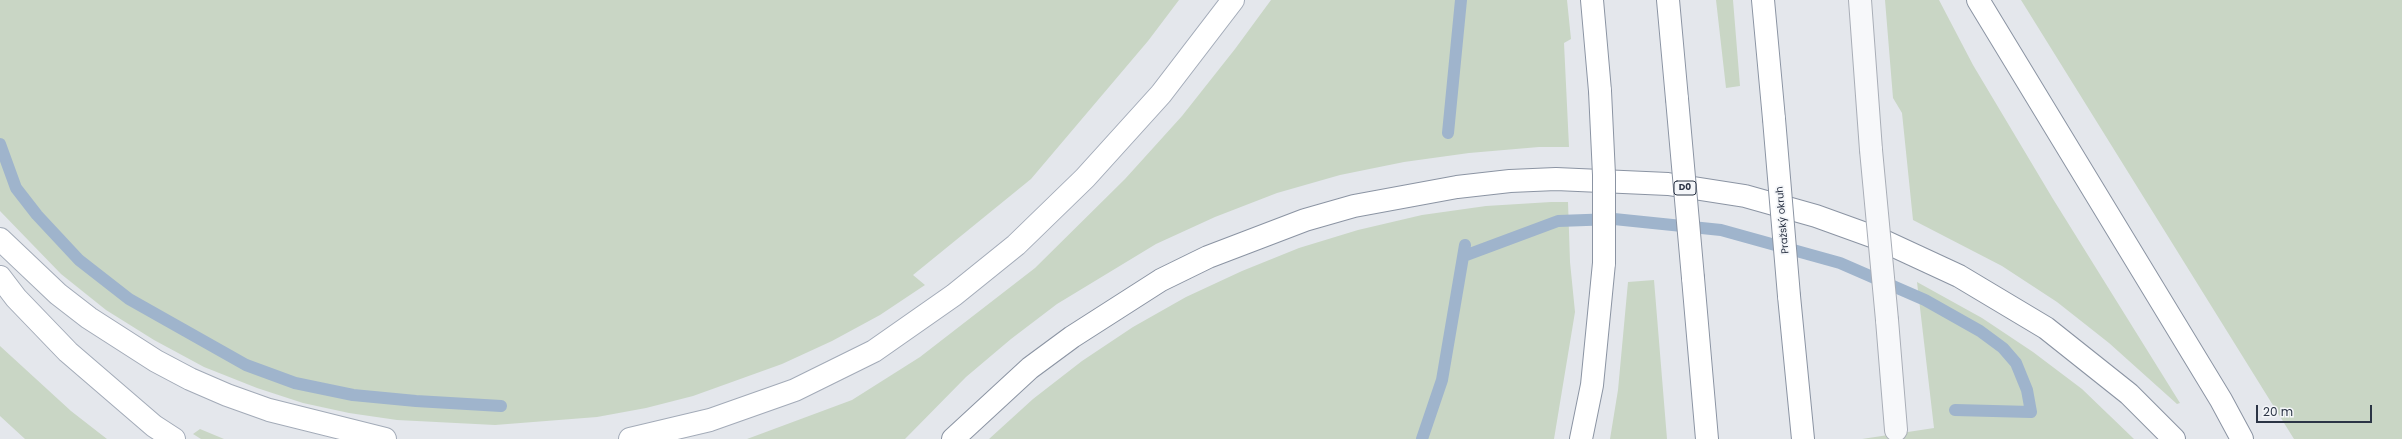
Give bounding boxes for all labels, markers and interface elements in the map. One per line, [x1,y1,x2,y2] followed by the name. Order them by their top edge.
[1674,181,1696,195] road number: D0
[1774,186,1792,254] street label: Pražský okruh
[2258,397,2374,423] scale bar
[2263,403,2293,420] text: 20 m

